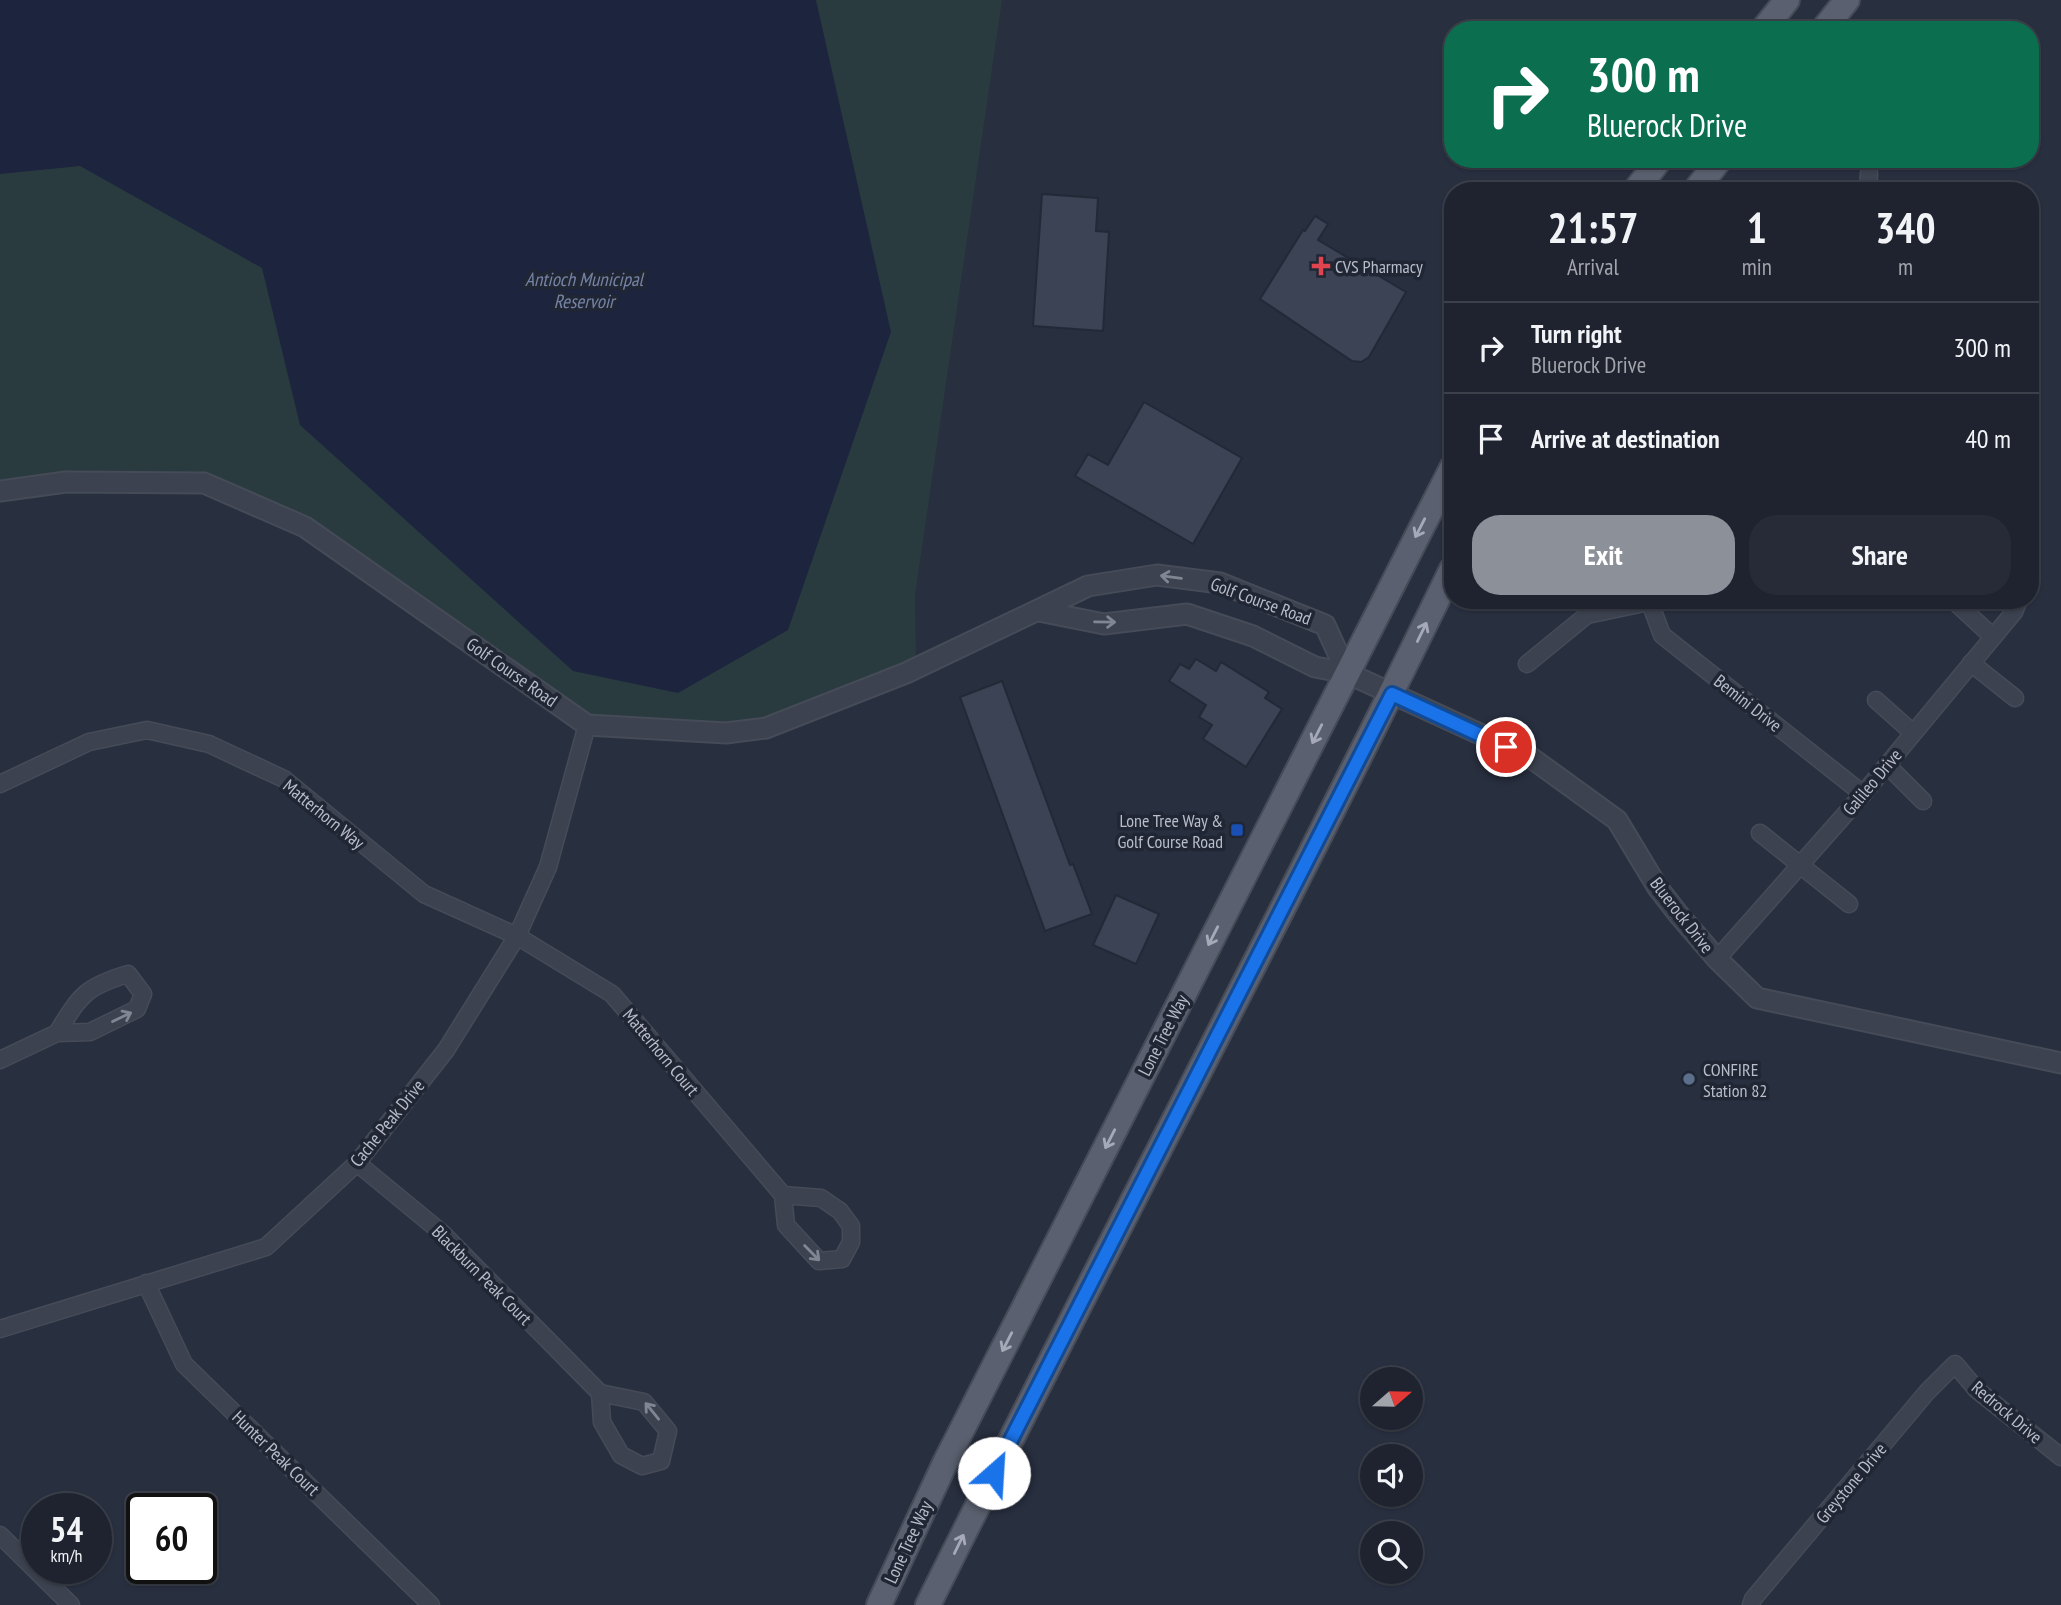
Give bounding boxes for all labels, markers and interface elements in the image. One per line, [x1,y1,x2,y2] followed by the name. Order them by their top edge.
[1587,42,1700,106] text: 300 m
[1472,49,1563,140] icon: right
[1587,104,1747,146] text: Bluerock Drive
[1547,200,1638,255] text: 21:57
[1747,200,1767,255] text: 1
[1875,200,1936,255] text: 340
[1567,252,1619,281] text: Arrival
[1742,252,1772,281] text: min
[1898,252,1913,281] text: m
[1335,255,1423,278] place label: CVS Pharmacy
[1313,258,1329,274] marker: CVS Pharmacy
[525,267,645,313] water label: Antioch Municipal Reservoir
[1531,317,1622,350] text: Turn right
[1472,329,1510,367] icon: right
[1953,331,2011,364] text: 300 m
[1531,350,1646,379] text: Bluerock Drive
[1472,420,1510,458] icon: arrive
[1531,422,1720,455] text: Arrive at destination
[1965,422,2011,455] text: 40 m
[1472,515,1735,595] button: Exit
[1749,515,2011,595] button: Share
[1413,517,1427,538] one-way arrow
[1160,570,1183,583] one-way arrow
[1207,572,1315,630] street label: Golf Course Road
[1094,615,1117,629] one-way arrow
[1415,622,1429,643] one-way arrow
[462,632,562,712] street label: Golf Course Road
[1709,669,1787,737] street label: Bemini Drive
[1476,717,1536,777] pin
[1309,723,1323,743] one-way arrow
[1487,728,1525,766] icon: arrive
[1837,744,1907,820] street label: Galileo Drive
[279,774,370,854] street label: Matterhorn Way
[1117,809,1223,853] place label: Lone Tree Way & Golf Course Road
[1229,822,1245,838] marker: Lone Tree Way & Golf Course Road
[1645,872,1719,958] street label: Bluerock Drive
[1206,925,1220,946] one-way arrow
[1133,990,1193,1080] street label: Lone Tree Way
[618,1004,704,1100] street label: Matterhorn Court
[111,1009,132,1023] one-way arrow
[1703,1058,1767,1102] place label: CONFIRE Station 82
[1681,1071,1697,1087] marker: CONFIRE Station 82
[345,1075,429,1171] street label: Cache Peak Drive
[1102,1128,1116,1149] one-way arrow
[427,1220,537,1330] street label: Blackburn Peak Court
[803,1244,820,1261] one-way arrow
[999,1331,1013,1352] one-way arrow
[1360,1367,1423,1430] north arrow
[1360,1367,1423,1584] map controls
[1967,1376,2047,1448] street label: Redrock Drive
[644,1403,659,1421] one-way arrow
[228,1406,325,1500] street label: Hunter Peak Court
[957,1436,1031,1510] position arrow
[1811,1438,1891,1528] street label: Greystone Drive
[1360,1444,1423,1507] button: sound
[126,1493,217,1584] speed limit sign: 60
[879,1497,937,1587] street label: Lone Tree Way
[50,1506,83,1552] text: 54
[1360,1521,1423,1584] button: search
[952,1534,966,1555] one-way arrow
[51,1544,82,1567] text: km/h

